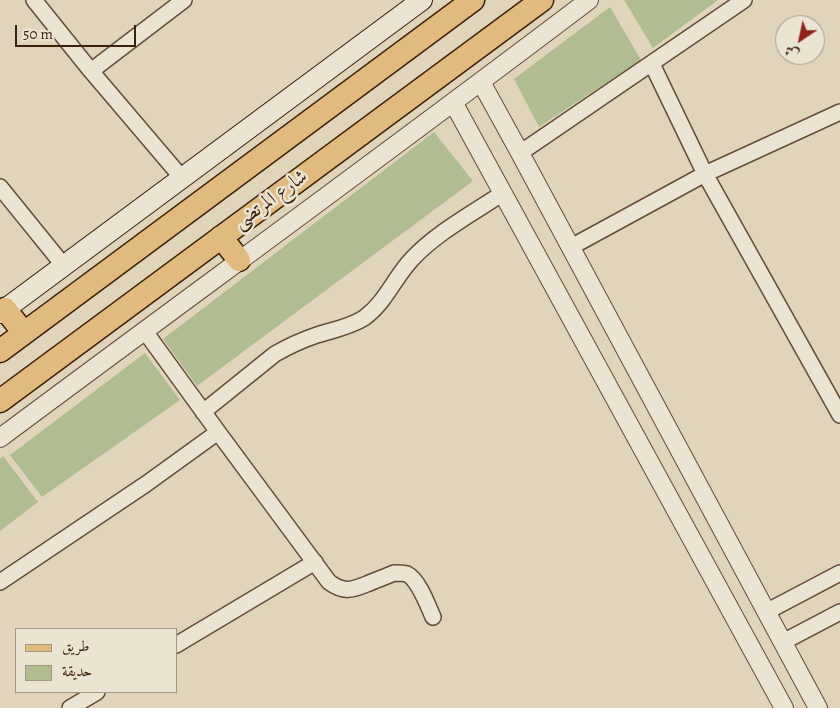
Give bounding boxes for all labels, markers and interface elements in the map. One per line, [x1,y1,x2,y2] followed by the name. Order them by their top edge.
[18,15,139,47] scale bar
[775,15,825,65] north arrow
[23,24,53,44] text: 50 m
[781,40,803,64] text: ش
[229,165,313,235] street label: شارع المرتضى
[15,628,178,693] legend
[62,636,89,656] text: طريق
[62,661,92,681] text: حديقة

